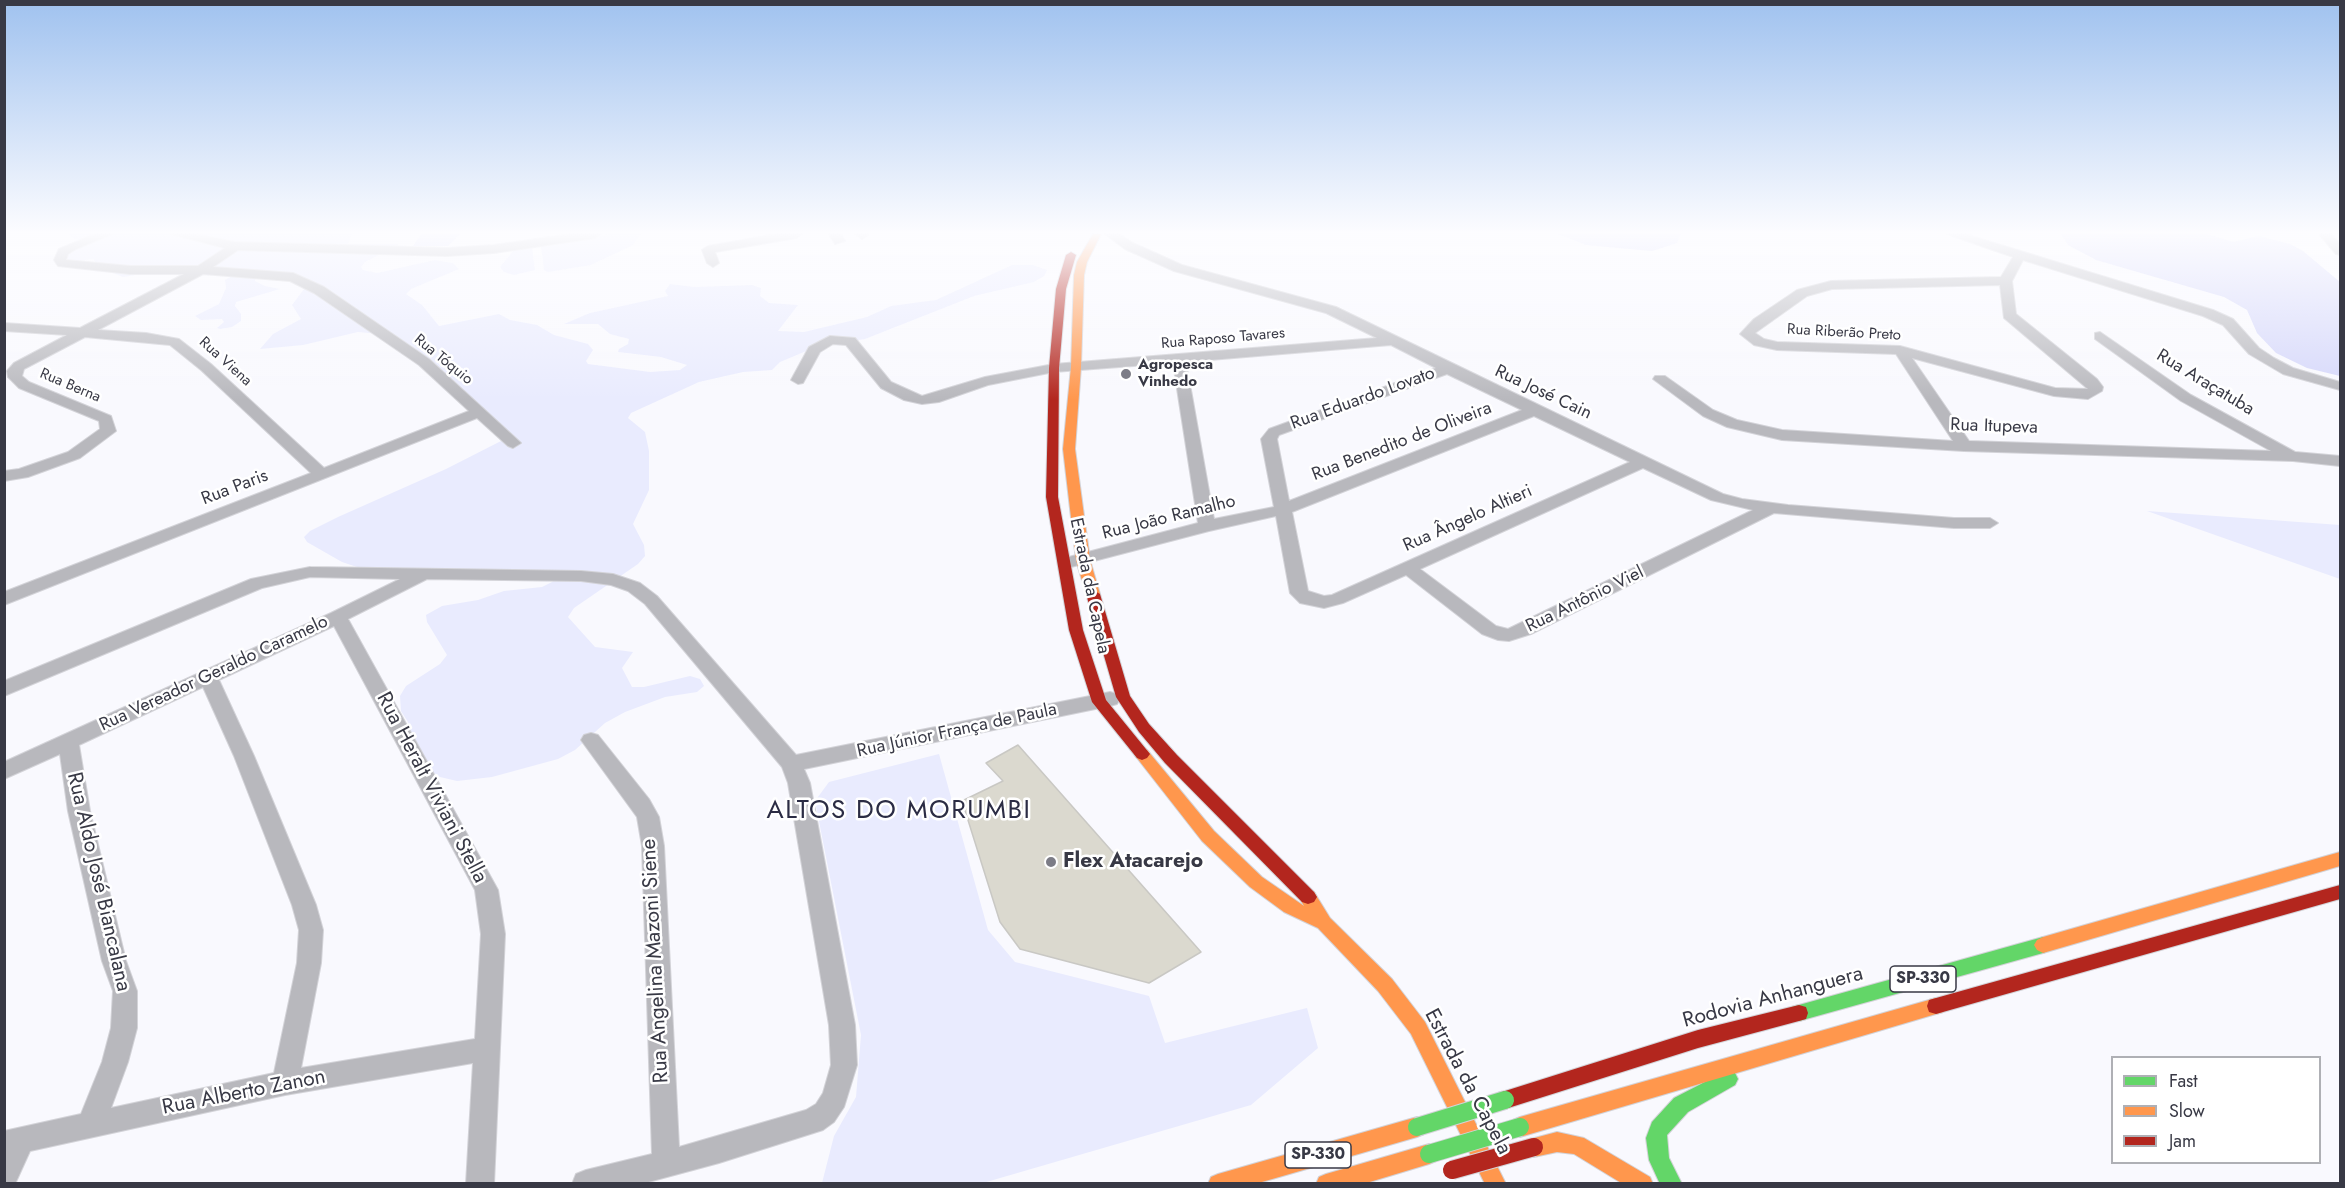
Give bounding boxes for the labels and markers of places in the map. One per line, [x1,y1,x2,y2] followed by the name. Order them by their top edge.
[1138,356,1213,391] place label: Agropesca Vinhedo
[1119,367,1133,381] marker: Agropesca Vinhedo
[1063,849,1203,875] place label: Flex Atacarejo
[1044,855,1058,869] marker: Flex Atacarejo

